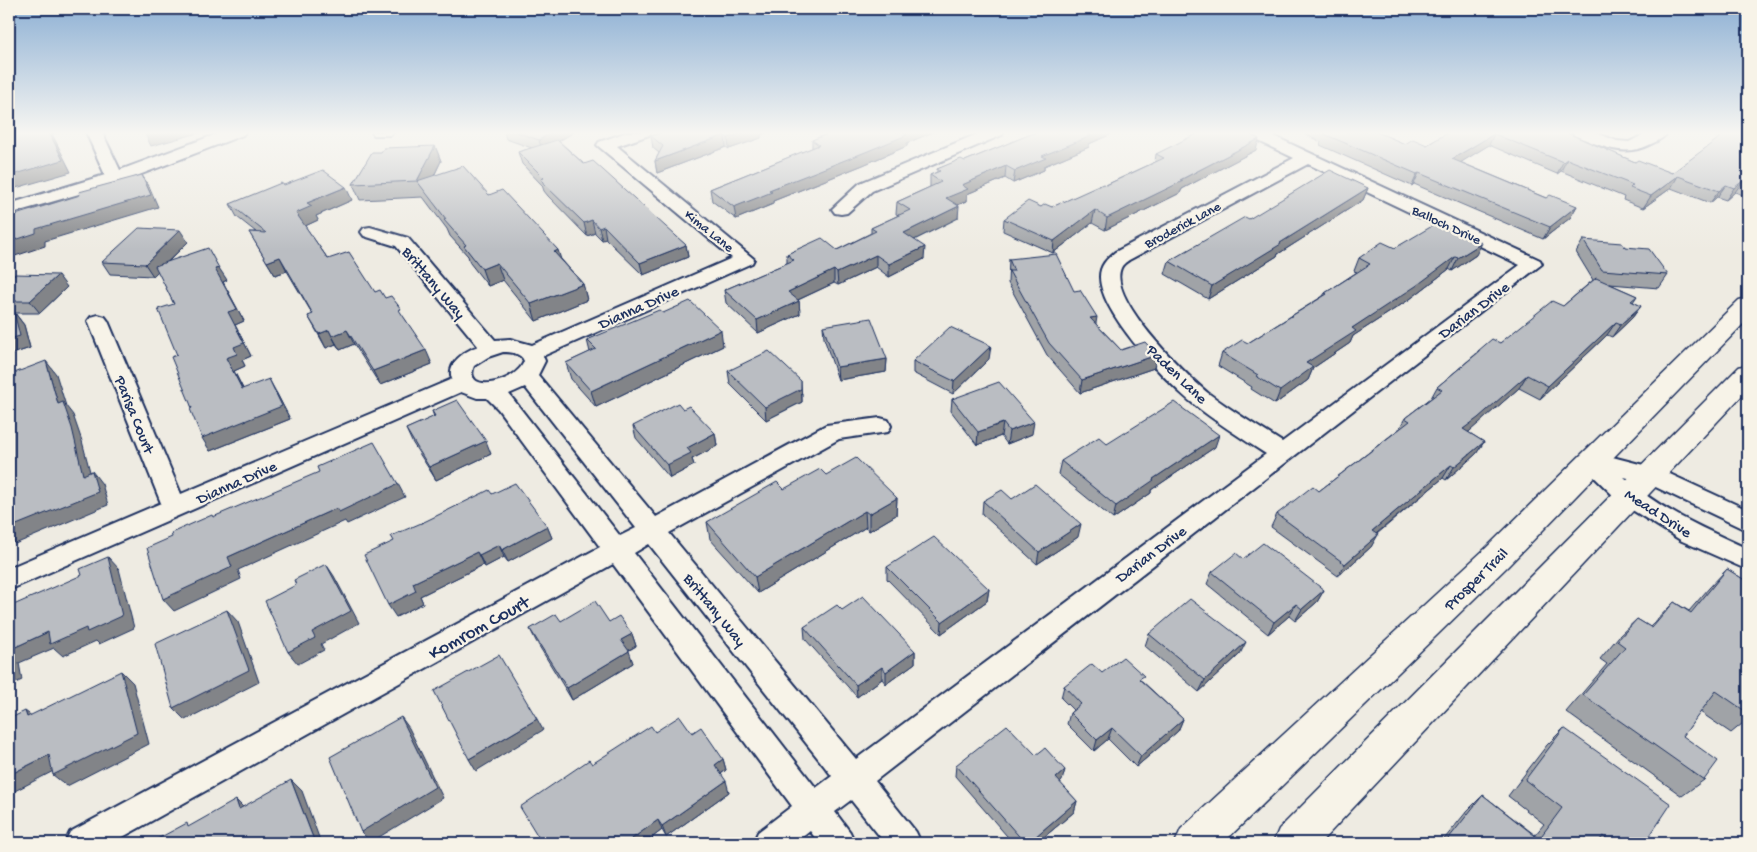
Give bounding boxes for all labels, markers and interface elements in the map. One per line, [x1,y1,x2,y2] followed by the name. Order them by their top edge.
[1141,199,1225,254] street label: Broderick Lane
[1408,202,1484,250] street label: Balloch Drive
[680,207,737,257] street label: Kima Lane
[396,243,468,324] street label: Brittany Way
[1435,279,1515,345] street label: Darian Drive
[596,283,683,336] street label: Dianna Drive
[1140,341,1211,410] street label: Paden Lane
[108,373,157,458] street label: Parisa Court
[194,458,281,511] street label: Dianna Drive
[1620,486,1695,544] street label: Mead Drive
[1112,523,1192,589] street label: Darian Drive
[1441,545,1514,617] street label: Prosper Trail
[677,570,749,652] street label: Brittany Way
[425,591,536,666] street label: Komrom Court

